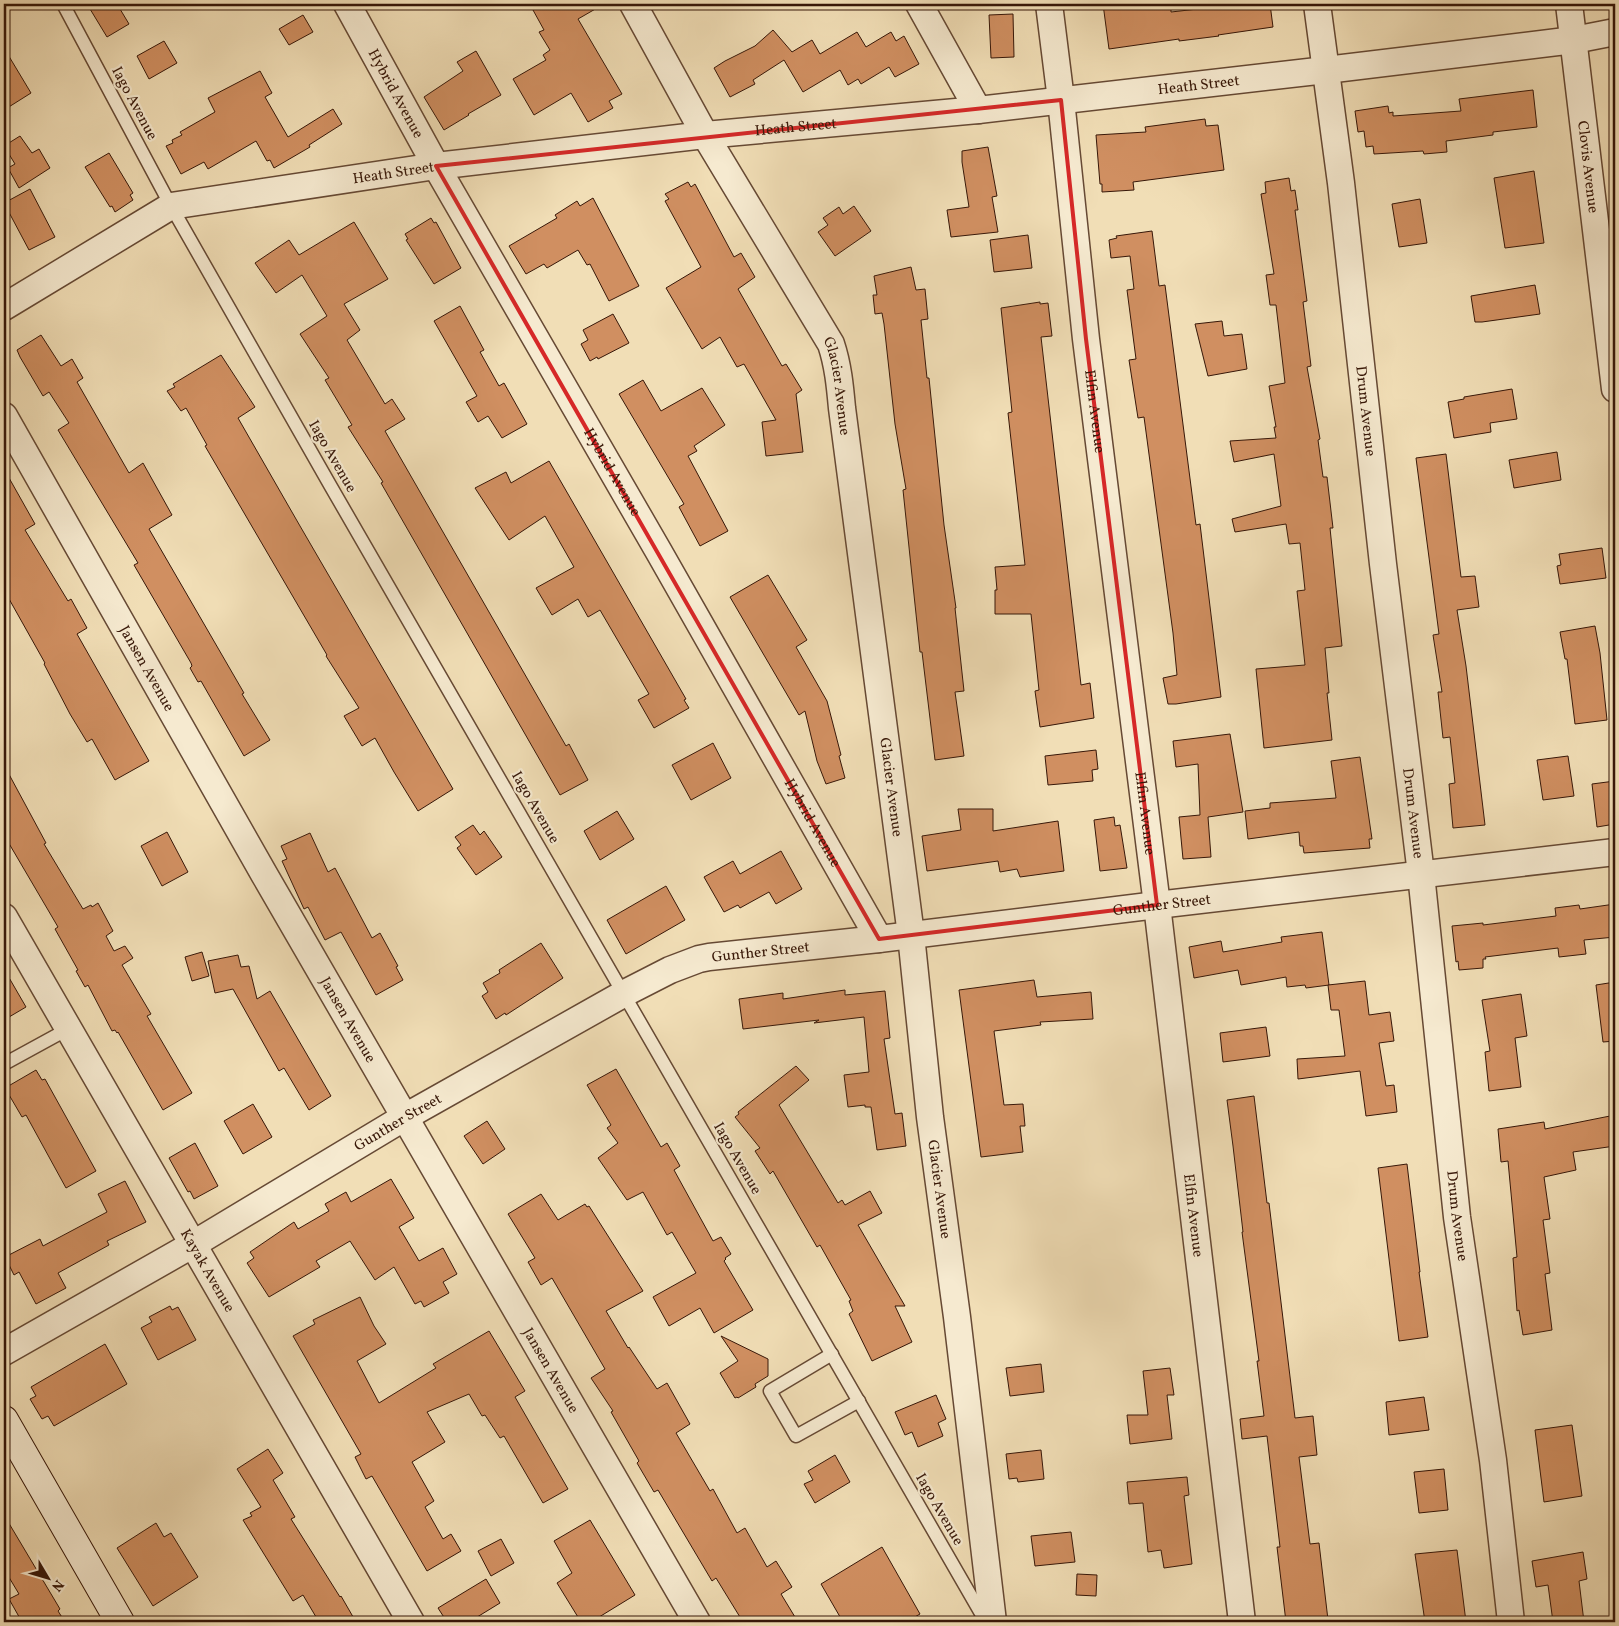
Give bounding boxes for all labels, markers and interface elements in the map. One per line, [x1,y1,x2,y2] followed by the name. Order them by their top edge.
[362,46,428,143] street label: Hybrid Avenue
[106,63,162,144] street label: Iago Avenue
[1157,71,1241,101] street label: Heath Street
[754,114,838,142] street label: Heath Street
[1571,120,1603,215] street label: Clovis Avenue
[351,157,436,190] street label: Heath Street
[817,333,854,437] street label: Glacier Avenue
[1349,365,1380,458] street label: Drum Avenue
[1078,369,1109,455] street label: Elfin Avenue
[302,417,361,497] street label: Iago Avenue
[577,424,645,521] street label: Hybrid Avenue
[113,622,179,716] street label: Jansen Avenue
[873,737,907,838] street label: Glacier Avenue
[1396,767,1428,860] street label: Drum Avenue
[505,768,564,848] street label: Iago Avenue
[1128,770,1160,856] street label: Elfin Avenue
[778,775,845,872] street label: Hybrid Avenue
[1112,890,1212,922] street label: Gunther Street
[711,937,811,969] street label: Gunther Street
[314,974,380,1067] street label: Jansen Avenue
[351,1089,446,1157] street label: Gunther Street
[707,1119,766,1199] street label: Iago Avenue
[921,1139,955,1240] street label: Glacier Avenue
[1440,1170,1472,1263] street label: Drum Avenue
[1177,1173,1208,1258] street label: Elfin Avenue
[174,1226,239,1317] street label: Kayak Avenue
[517,1324,583,1418] street label: Jansen Avenue
[909,1470,968,1550] street label: Iago Avenue
[22,1554,72,1604] north arrow
[46,1575,68,1595] text: N

